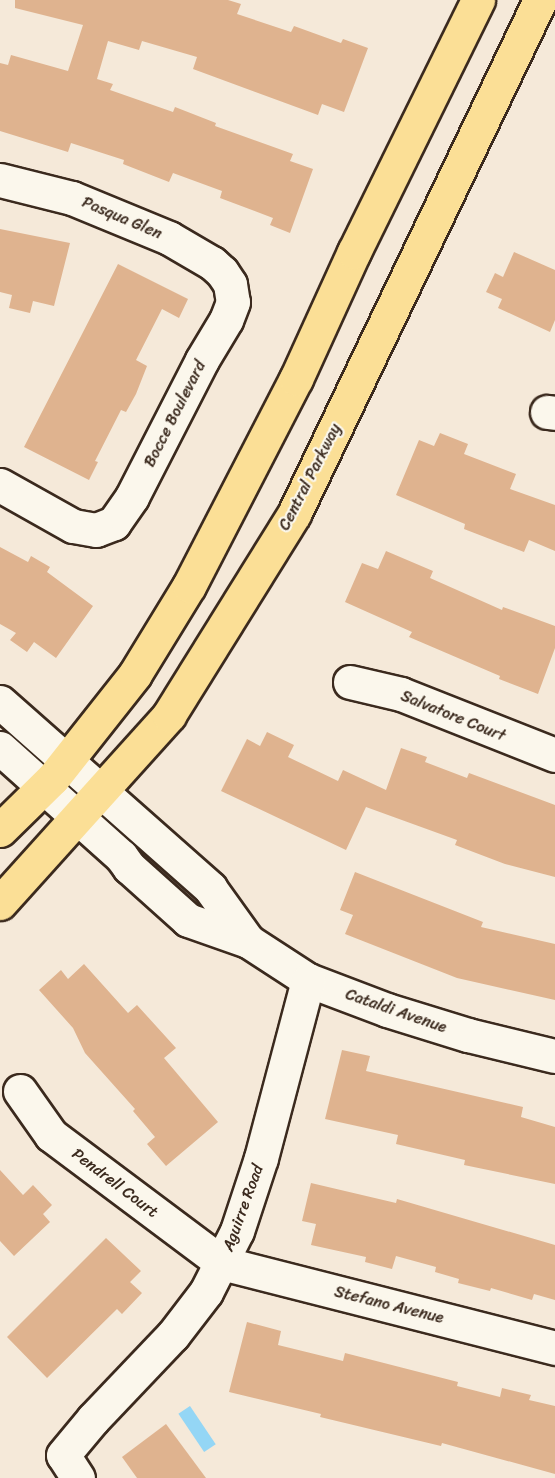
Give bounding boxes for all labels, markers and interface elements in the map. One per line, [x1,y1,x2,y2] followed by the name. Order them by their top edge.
[79,193,165,243] street label: Pasqua Glen
[140,358,210,470] street label: Bocce Boulevard
[275,420,345,534] street label: Central Parkway
[398,686,508,746] street label: Salvatore Court
[343,985,449,1037] street label: Cataldi Avenue
[68,1144,162,1222] street label: Pendrell Court
[218,1162,268,1254] street label: Aguirre Road
[332,1282,446,1328] street label: Stefano Avenue

